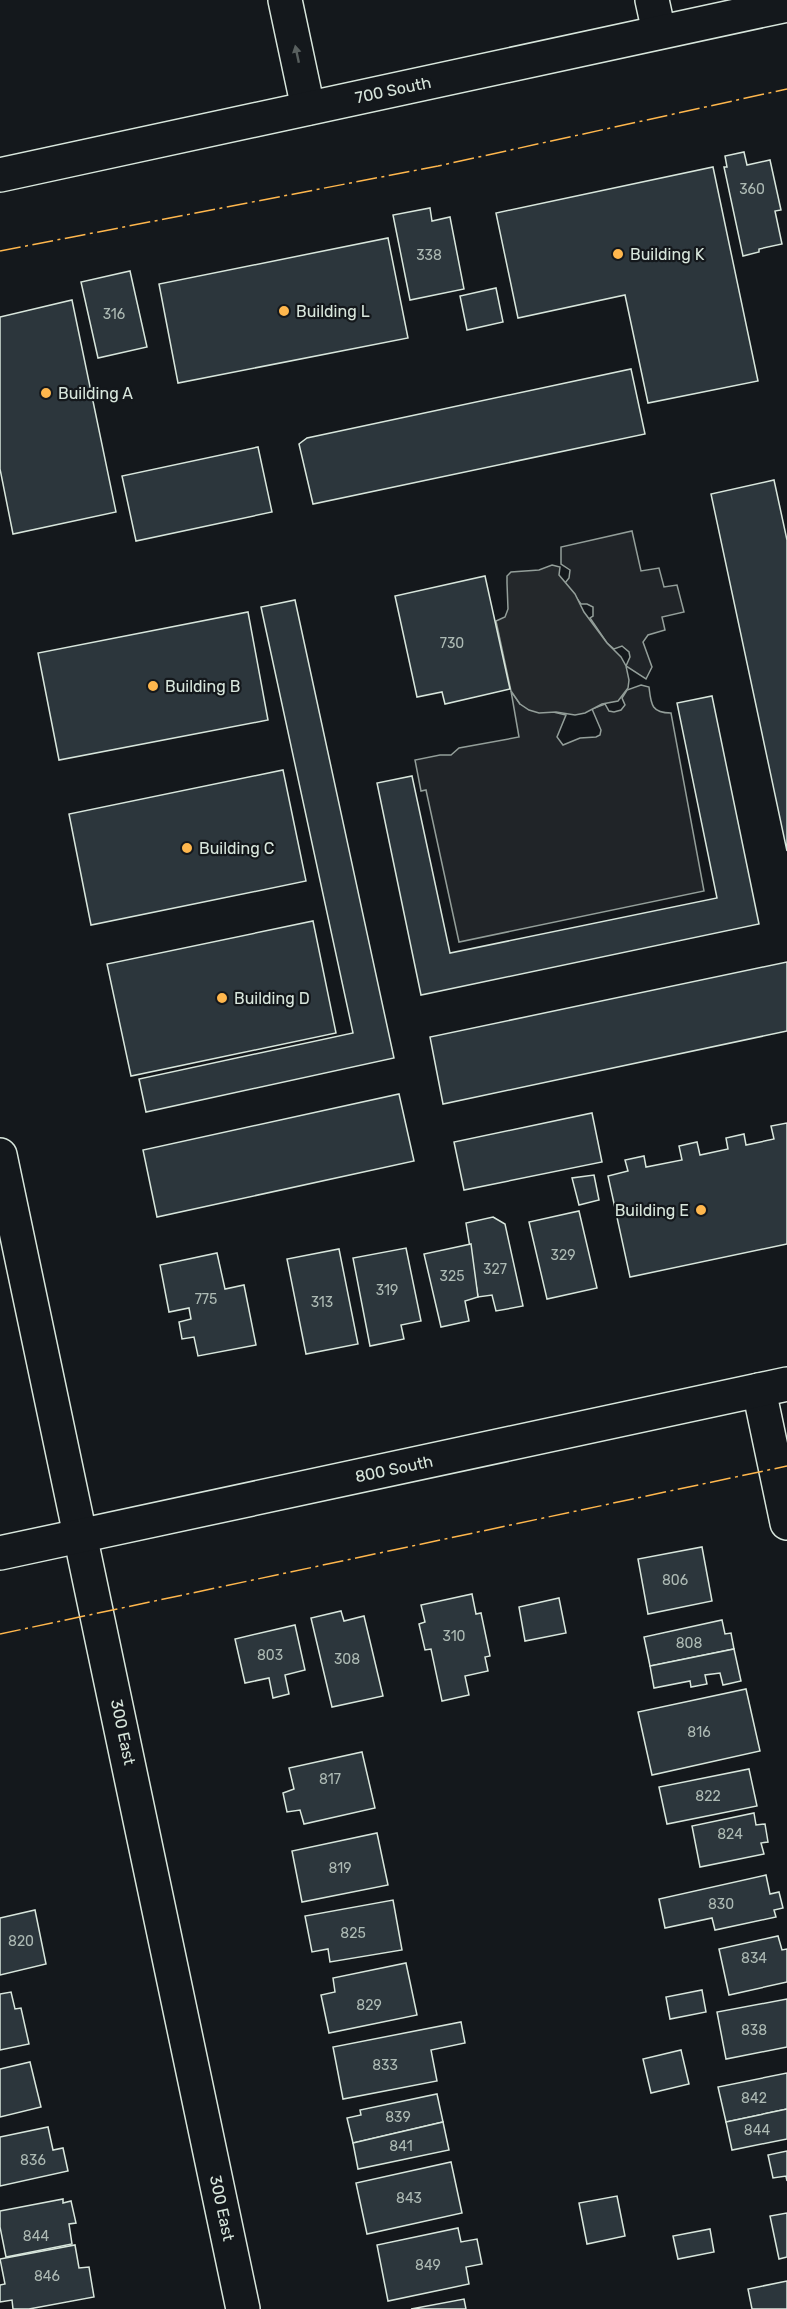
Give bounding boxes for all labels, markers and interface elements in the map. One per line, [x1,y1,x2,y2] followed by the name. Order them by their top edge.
[292,44,301,63] one-way arrow
[353,73,433,107] street label: 700 South
[739,181,765,198] house number: 360
[630,245,705,264] place label: Building K
[416,247,442,264] house number: 338
[611,247,625,261] marker: Building K
[296,302,370,321] place label: Building L
[277,304,291,318] marker: Building L
[103,306,125,323] house number: 316
[58,384,133,403] place label: Building A
[39,386,53,400] marker: Building A
[440,635,464,652] house number: 730
[165,677,240,696] place label: Building B
[146,679,160,693] marker: Building B
[199,839,274,858] place label: Building C
[180,841,194,855] marker: Building C
[234,989,310,1008] place label: Building D
[215,991,229,1005] marker: Building D
[615,1201,689,1220] place label: Building E
[694,1203,708,1217] marker: Building E
[551,1247,575,1264] house number: 329
[483,1261,507,1278] house number: 327
[440,1268,464,1285] house number: 325
[376,1282,398,1299] house number: 319
[195,1291,217,1308] house number: 775
[311,1294,333,1311] house number: 313
[353,1451,435,1487] street label: 800 South
[662,1572,688,1589] house number: 806
[442,1628,466,1645] house number: 310
[676,1635,702,1652] house number: 808
[257,1647,283,1664] house number: 803
[334,1651,360,1668] house number: 308
[107,1697,139,1767] street label: 300 East
[687,1724,711,1741] house number: 816
[319,1771,341,1788] house number: 817
[695,1788,721,1805] house number: 822
[717,1826,743,1843] house number: 824
[328,1860,352,1877] house number: 819
[708,1896,734,1913] house number: 830
[340,1925,366,1942] house number: 825
[8,1933,34,1950] house number: 820
[741,1950,767,1967] house number: 834
[356,1997,382,2014] house number: 829
[741,2022,767,2039] house number: 838
[372,2057,398,2074] house number: 833
[741,2090,767,2107] house number: 842
[385,2109,411,2126] house number: 839
[744,2122,770,2139] house number: 844
[389,2138,413,2155] house number: 841
[20,2152,46,2169] house number: 836
[206,2173,238,2243] street label: 300 East
[396,2190,422,2207] house number: 843
[23,2228,49,2245] house number: 844
[415,2257,441,2274] house number: 849
[34,2268,60,2285] house number: 846

